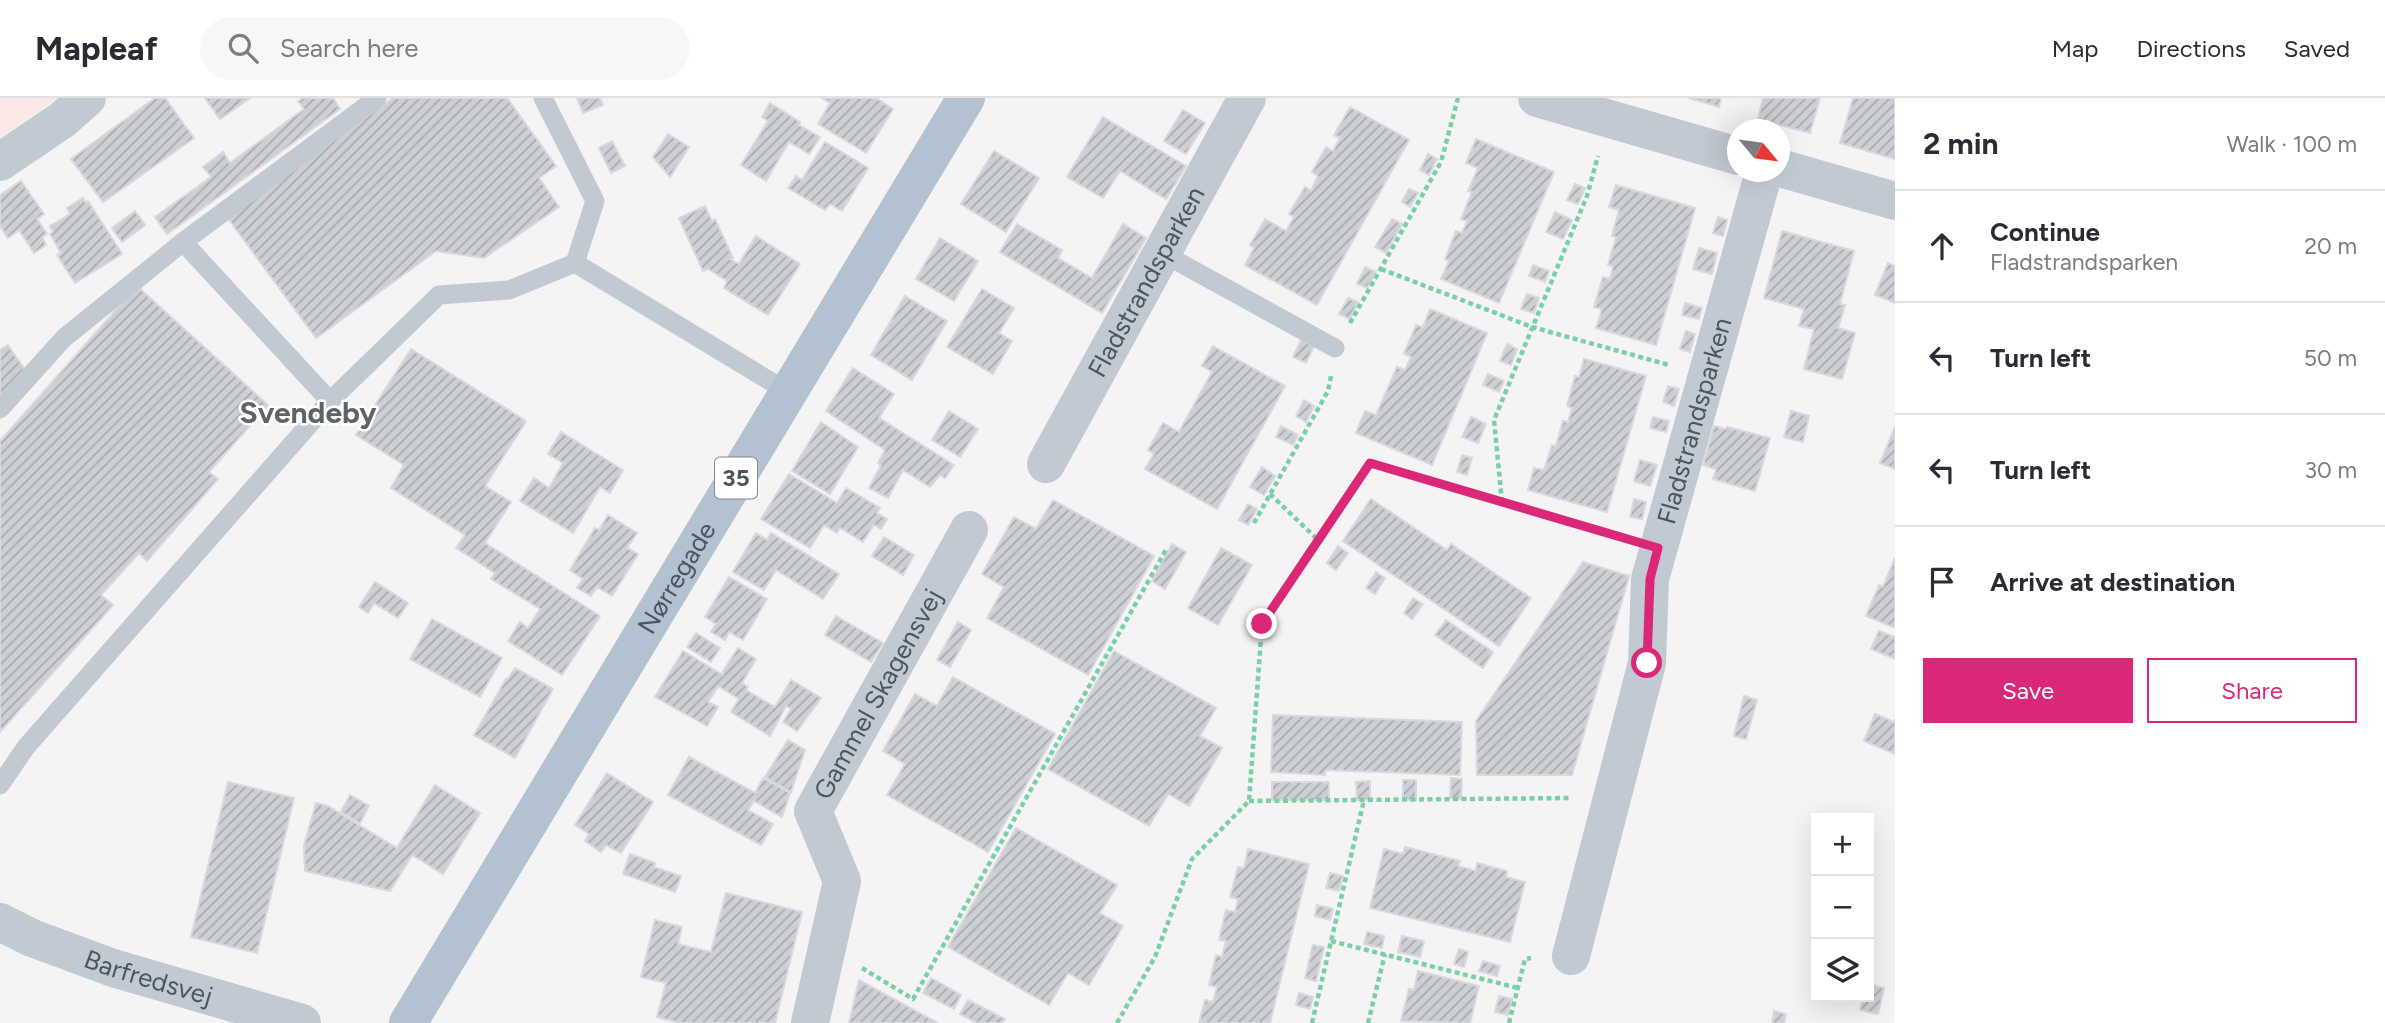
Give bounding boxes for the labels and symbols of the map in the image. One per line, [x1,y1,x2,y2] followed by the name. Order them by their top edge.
[1727,119,1790,182] north arrow
[1081,181,1211,383] street label: Fladstrandsparken
[1650,314,1738,528] street label: Fladstrandsparken
[239,394,377,431] district label: Svendeby
[715,458,757,498] road number: 35
[631,516,723,640] street label: Nørregade
[807,583,949,805] street label: Gammel Skagensvej
[1246,608,1277,639] route end
[1631,647,1662,678] route start
[80,943,216,1012] street label: Barfredsvej

